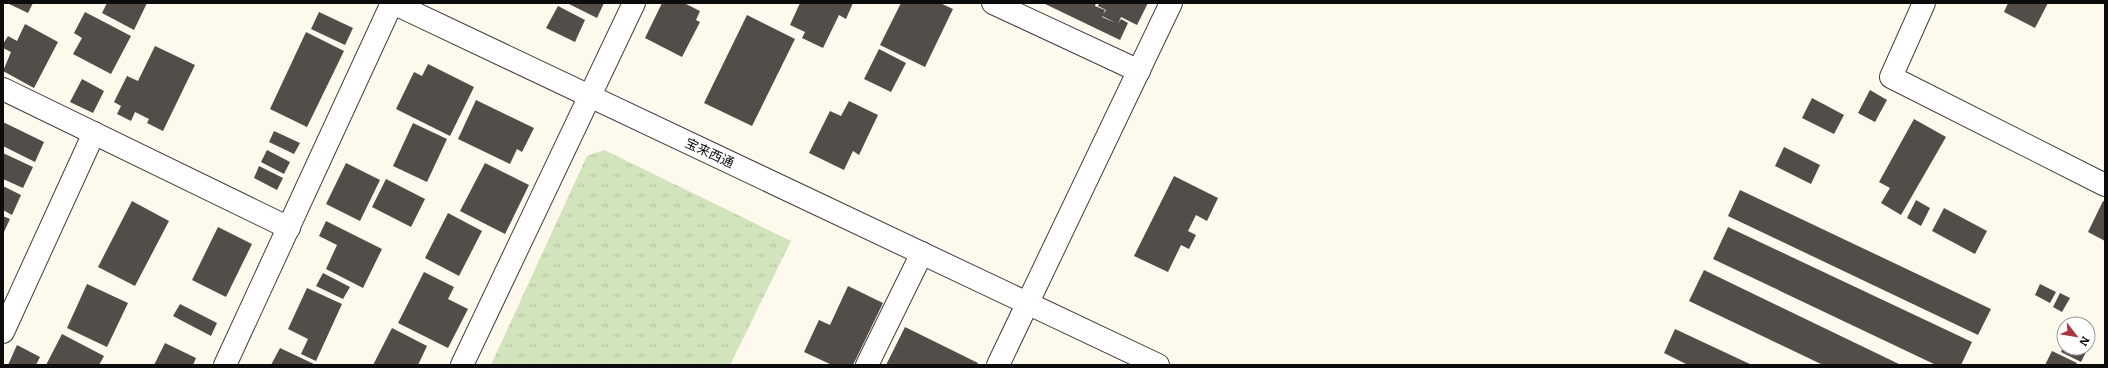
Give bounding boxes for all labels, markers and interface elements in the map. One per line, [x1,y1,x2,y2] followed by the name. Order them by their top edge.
[682,132,738,172] street label: 宝来西通
[2056,316,2096,356] north arrow
[2076,334,2095,350] text: N

